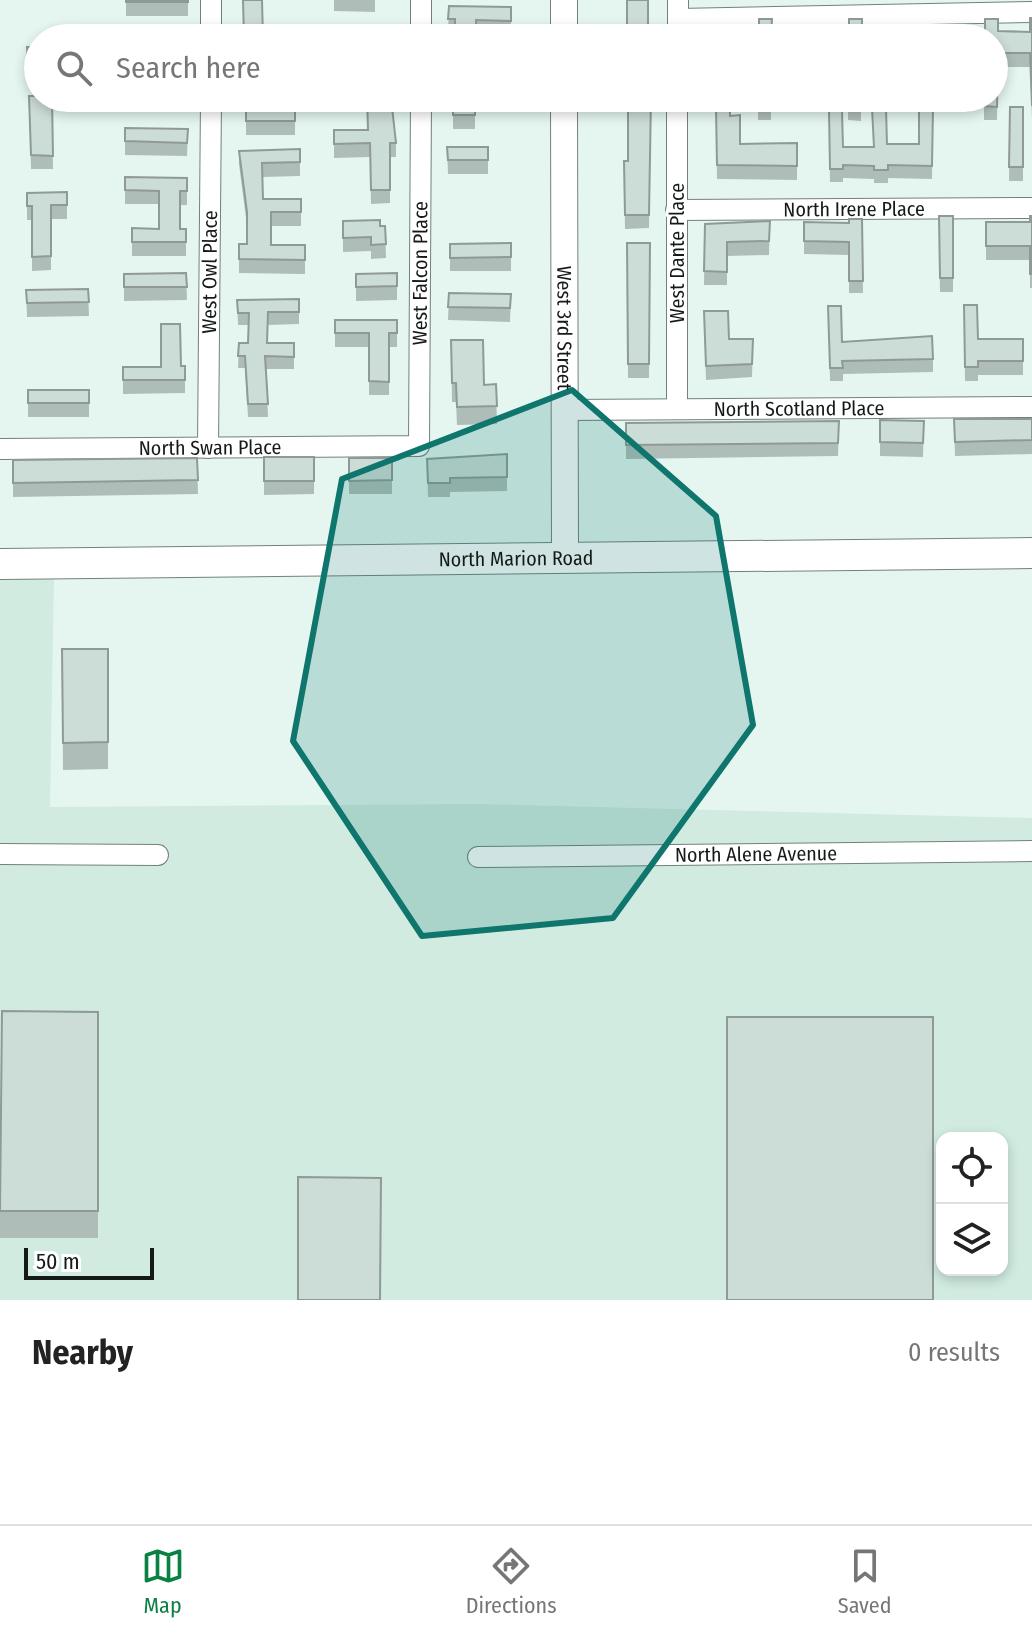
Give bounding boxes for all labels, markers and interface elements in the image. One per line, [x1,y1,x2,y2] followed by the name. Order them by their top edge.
[24,24,1008,112] search box
[52,46,96,90] icon: search
[116,50,261,86] text: Search here
[665,183,689,323] street label: West Dante Place
[783,197,925,221] street label: North Irene Place
[408,201,432,345] street label: West Falcon Place
[197,210,222,334] street label: West Owl Place
[552,266,577,391] street label: West 3rd Street
[714,396,884,421] street label: North Scotland Place
[139,435,281,460] street label: North Swan Place
[438,546,594,571] street label: North Marion Road
[675,841,837,867] street label: North Alene Avenue
[936,1132,1008,1276] map controls
[936,1132,1008,1204] button: locate
[936,1204,1008,1276] button: layers
[24,1244,154,1280] scale bar
[36,1248,80,1275] text: 50 m
[32,1332,133,1373] text: Nearby
[908,1337,1000,1368] text: 0 results
[141,1544,185,1619] tab: Map
[466,1544,557,1619] tab: Directions
[838,1544,891,1619] tab: Saved

